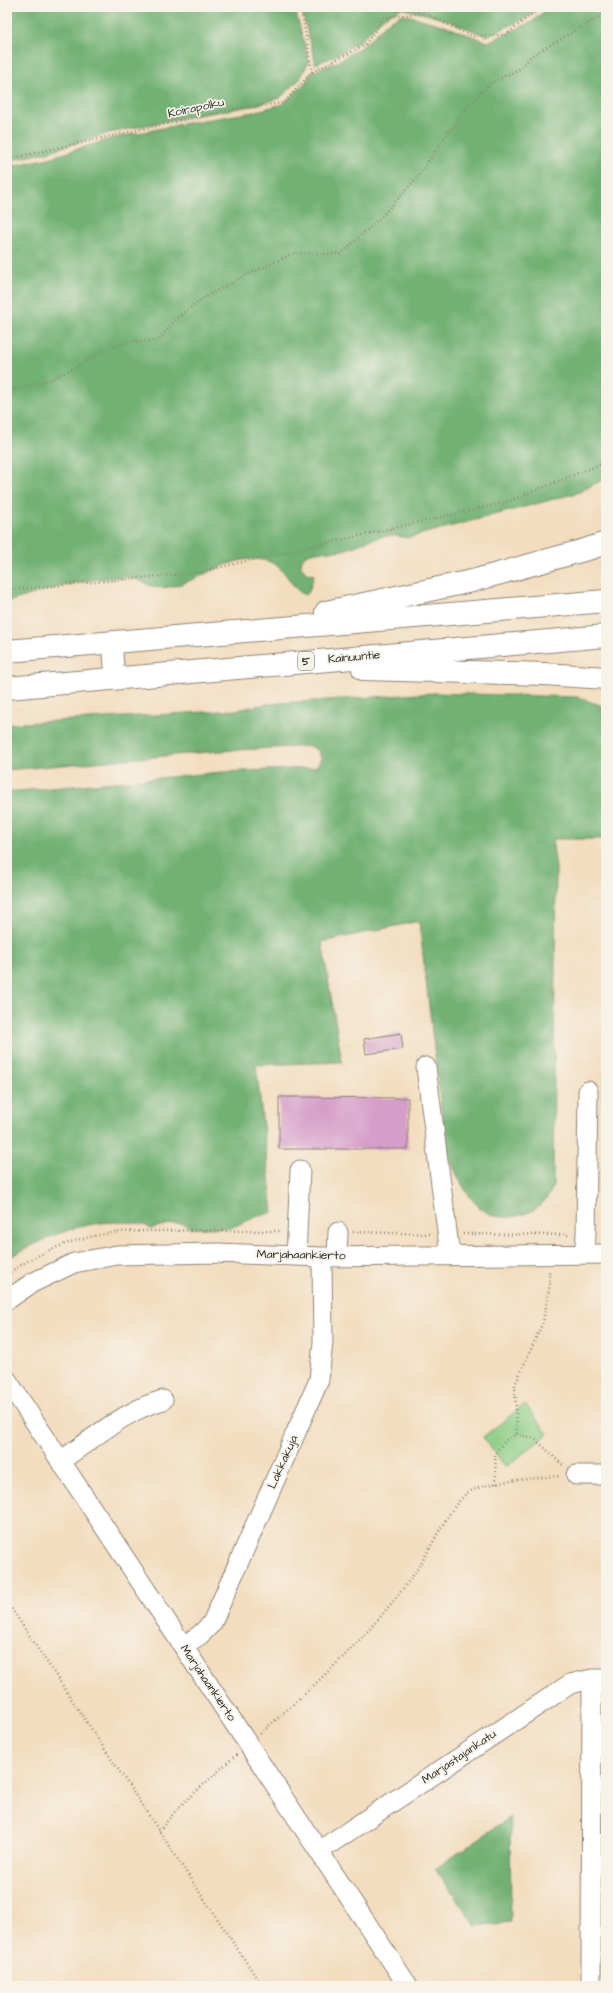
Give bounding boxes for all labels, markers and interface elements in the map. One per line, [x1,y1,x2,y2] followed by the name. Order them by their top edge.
[166,94,226,122] street label: Koirapolku
[327,646,381,668] street label: Kainuuntie
[298,652,314,670] road number: 5
[256,1246,346,1264] street label: Marjahaankierto
[264,1433,302,1491] street label: Lakkakuja
[176,1641,240,1725] street label: Marjahaankierto
[418,1726,500,1788] street label: Marjastajankatu

